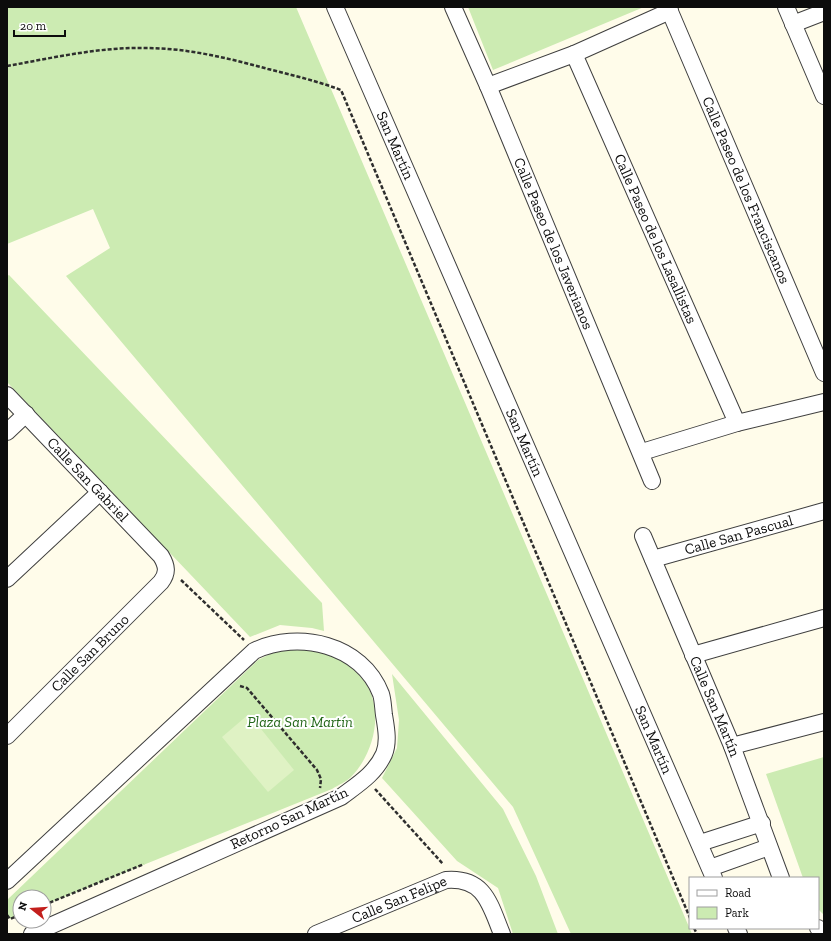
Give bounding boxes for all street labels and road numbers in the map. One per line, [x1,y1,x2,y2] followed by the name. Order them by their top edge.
[698,94,794,286] street label: Calle Paseo de los Franciscanos
[373,109,418,183] street label: San Martín
[610,151,701,326] street label: Calle Paseo de los Lasallistas
[510,155,597,332] street label: Calle Paseo de los Javerianos
[502,406,547,480] street label: San Martín
[43,434,132,525] street label: Calle San Gabriel
[683,511,795,559] street label: Calle San Pascual
[47,610,133,696] street label: Calle San Bruno
[686,653,744,760] street label: Calle San Martín
[631,703,677,777] street label: San Martín
[227,783,351,853] street label: Retorno San Martín
[349,872,449,927] street label: Calle San Felipe

